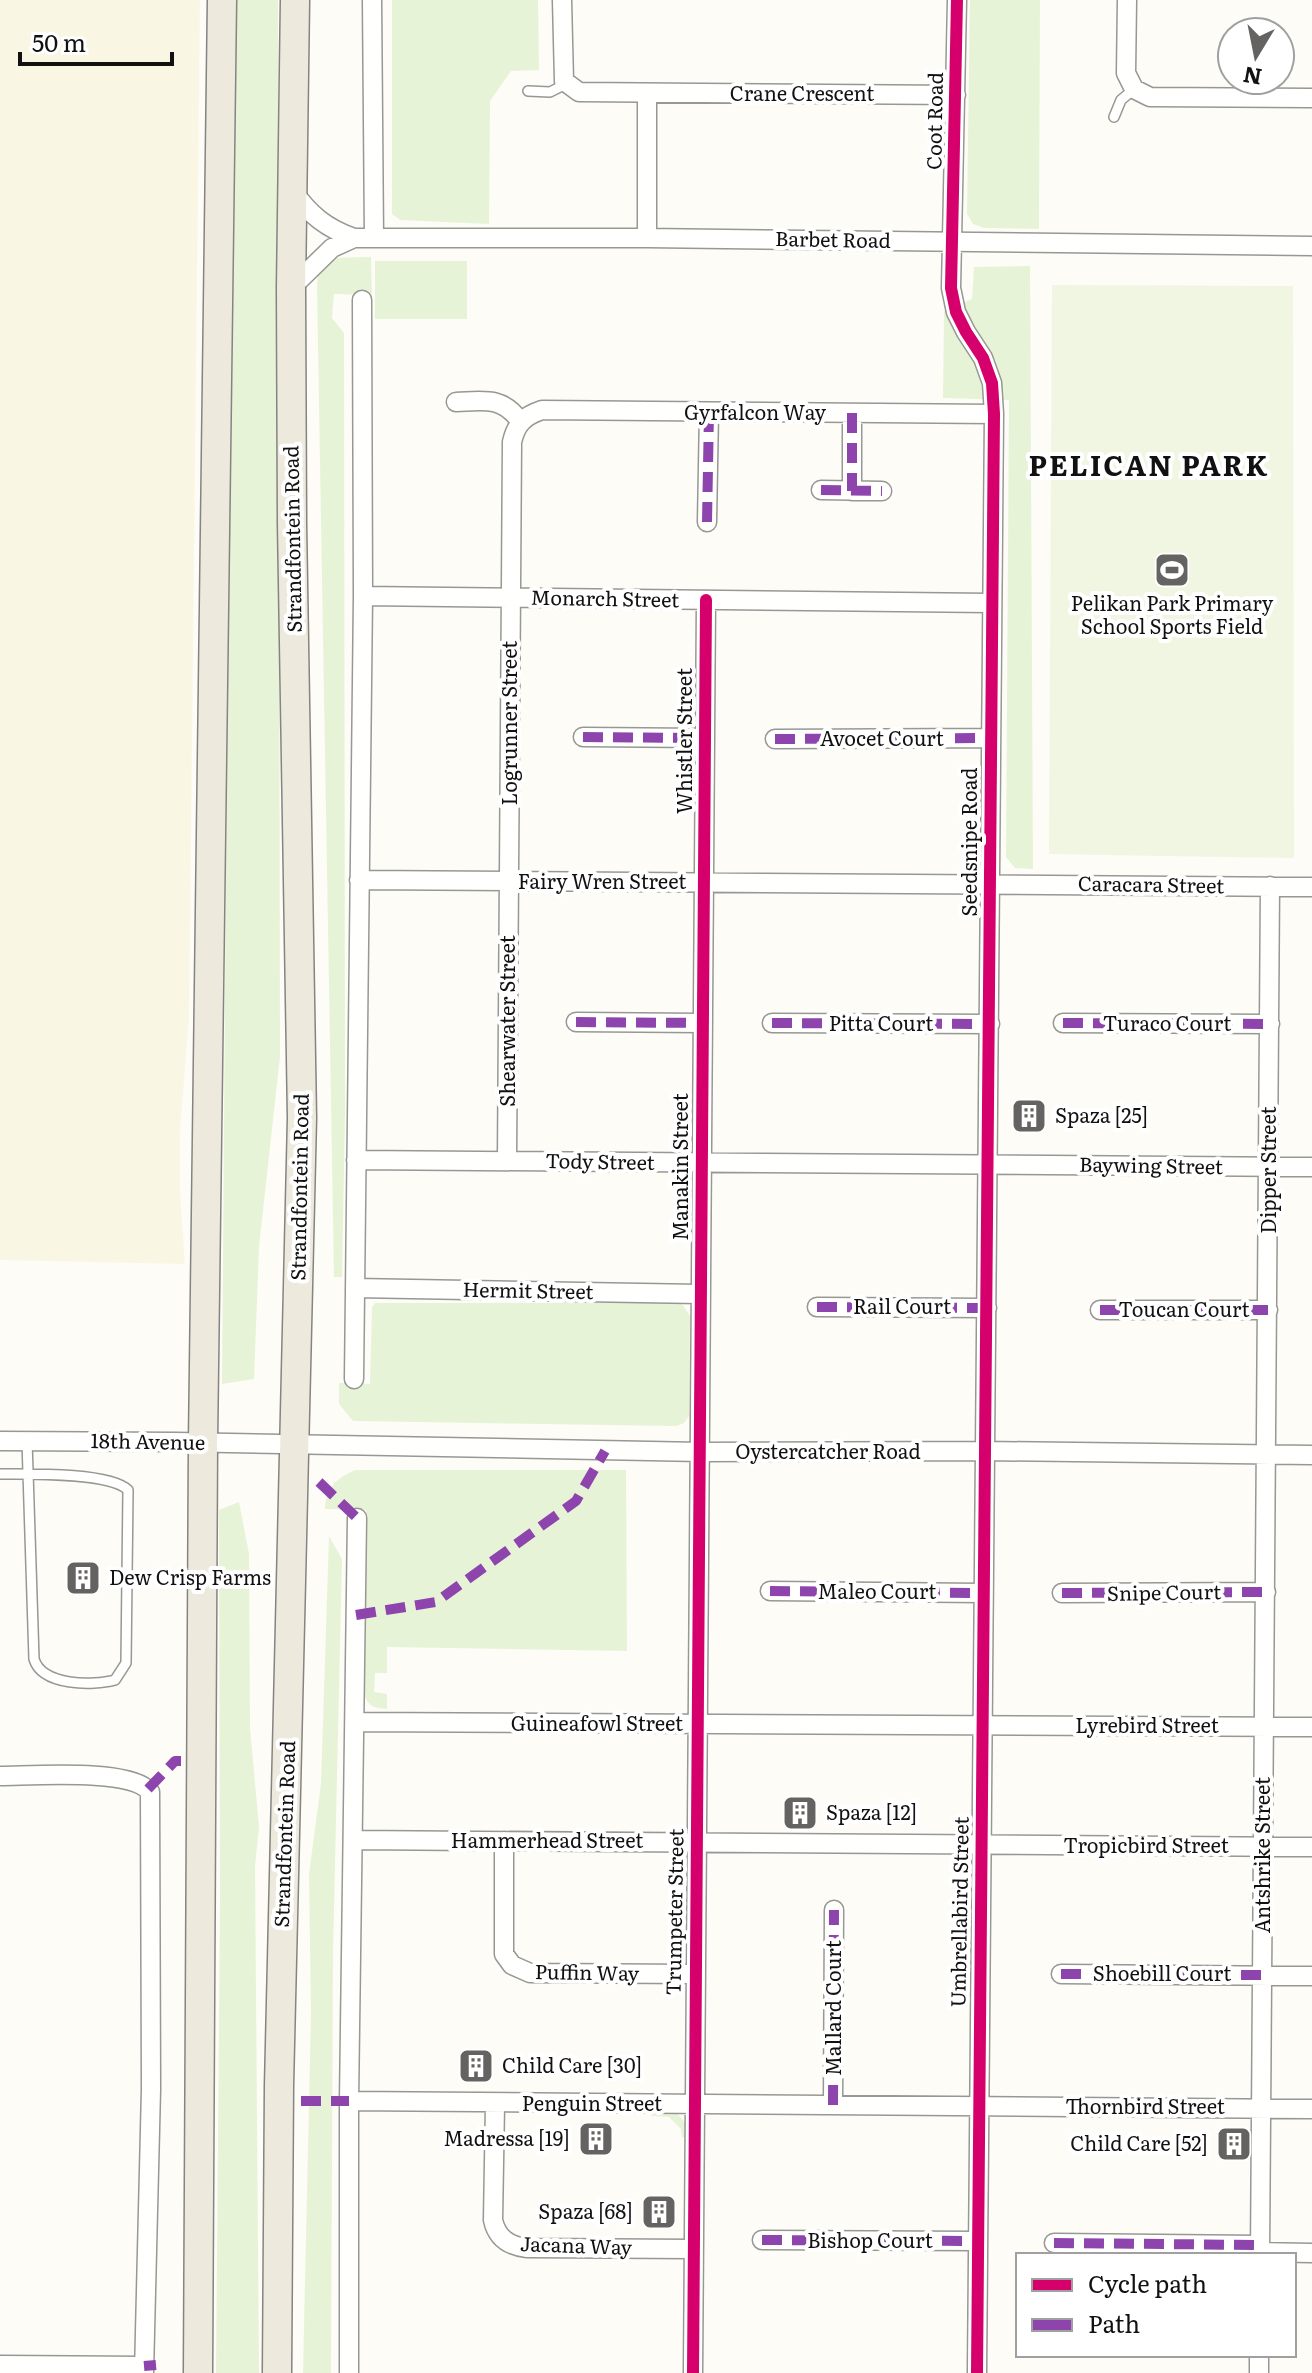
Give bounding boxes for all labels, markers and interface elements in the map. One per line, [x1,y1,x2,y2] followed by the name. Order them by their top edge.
[20,16,172,66] scale bar
[1216,16,1296,96] north arrow
[32,24,86,59] text: 50 m
[1240,59,1264,95] text: N
[917,72,949,170] street label: Coot Road
[730,77,874,107] street label: Crane Crescent
[775,222,891,254] street label: Barbet Road
[684,396,826,426] street label: Gyrfalcon Way
[1029,443,1269,485] district label: PELICAN PARK
[274,445,308,633] street label: Strandfontein Road
[1153,551,1191,589] sports icon: Pelikan Park Primary School Sports Field
[531,581,680,613] street label: Monarch Street
[1071,587,1274,640] place label: Pelikan Park Primary School Sports Field
[493,641,523,805] street label: Logrunner Street
[668,668,698,814] street label: Whistler Street
[820,722,944,752] street label: Avocet Court
[953,767,983,917] street label: Seedsnipe Road
[518,865,686,895] street label: Fairy Wren Street
[1078,867,1225,899] street label: Caracara Street
[491,935,521,1107] street label: Shearwater Street
[829,1007,933,1037] street label: Pitta Court
[1103,1007,1231,1037] street label: Turaco Court
[281,1093,315,1281] street label: Strandfontein Road
[664,1093,694,1241] street label: Manakin Street
[1010,1097,1048,1135] building icon: Spaza [25]
[1055,1099,1148,1129] place label: Spaza [25]
[1252,1106,1282,1234] street label: Dipper Street
[545,1144,655,1176] street label: Tody Street
[1079,1148,1223,1180] street label: Baywing Street
[462,1273,594,1305] street label: Hermit Street
[853,1290,951,1320] street label: Rail Court
[1118,1293,1250,1323] street label: Toucan Court
[90,1424,206,1456] street label: 18th Avenue
[735,1435,921,1465] street label: Oystercatcher Road
[64,1559,102,1597] building icon: Dew Crisp Farms
[109,1561,271,1591] place label: Dew Crisp Farms
[818,1575,936,1605] street label: Maleo Court
[1107,1575,1221,1607] street label: Snipe Court
[511,1707,683,1737] street label: Guineafowl Street
[1075,1709,1219,1739] street label: Lyrebird Street
[265,1740,301,1928] street label: Strandfontein Road
[1246,1777,1276,1933] street label: Antshrike Street
[781,1794,819,1832] building icon: Spaza [12]
[826,1796,917,1826] place label: Spaza [12]
[941,1816,975,2008] street label: Umbrellabird Street
[451,1824,643,1854] street label: Hammerhead Street
[657,1828,689,1996] street label: Trumpeter Street
[1063,1829,1229,1859] street label: Tropicbird Street
[817,1940,847,2076] street label: Mallard Court
[535,1955,640,1987] street label: Puffin Way
[1093,1957,1231,1987] street label: Shoebill Court
[457,2047,495,2085] building icon: Child Care [30]
[502,2049,642,2079] place label: Child Care [30]
[522,2087,662,2117] street label: Penguin Street
[1065,2090,1225,2120] street label: Thornbird Street
[577,2120,615,2158] building icon: Madressa [19]
[443,2122,570,2152] place label: Madressa [19]
[1215,2125,1253,2163] building icon: Child Care [52]
[1070,2127,1208,2157] place label: Child Care [52]
[640,2193,678,2231] building icon: Spaza [68]
[538,2195,633,2225] place label: Spaza [68]
[807,2224,933,2254] street label: Bishop Court
[519,2227,633,2261] street label: Jacana Way
[1016,2253,1296,2357] legend
[1088,2265,1207,2300] text: Cycle path
[1088,2305,1140,2340] text: Path

